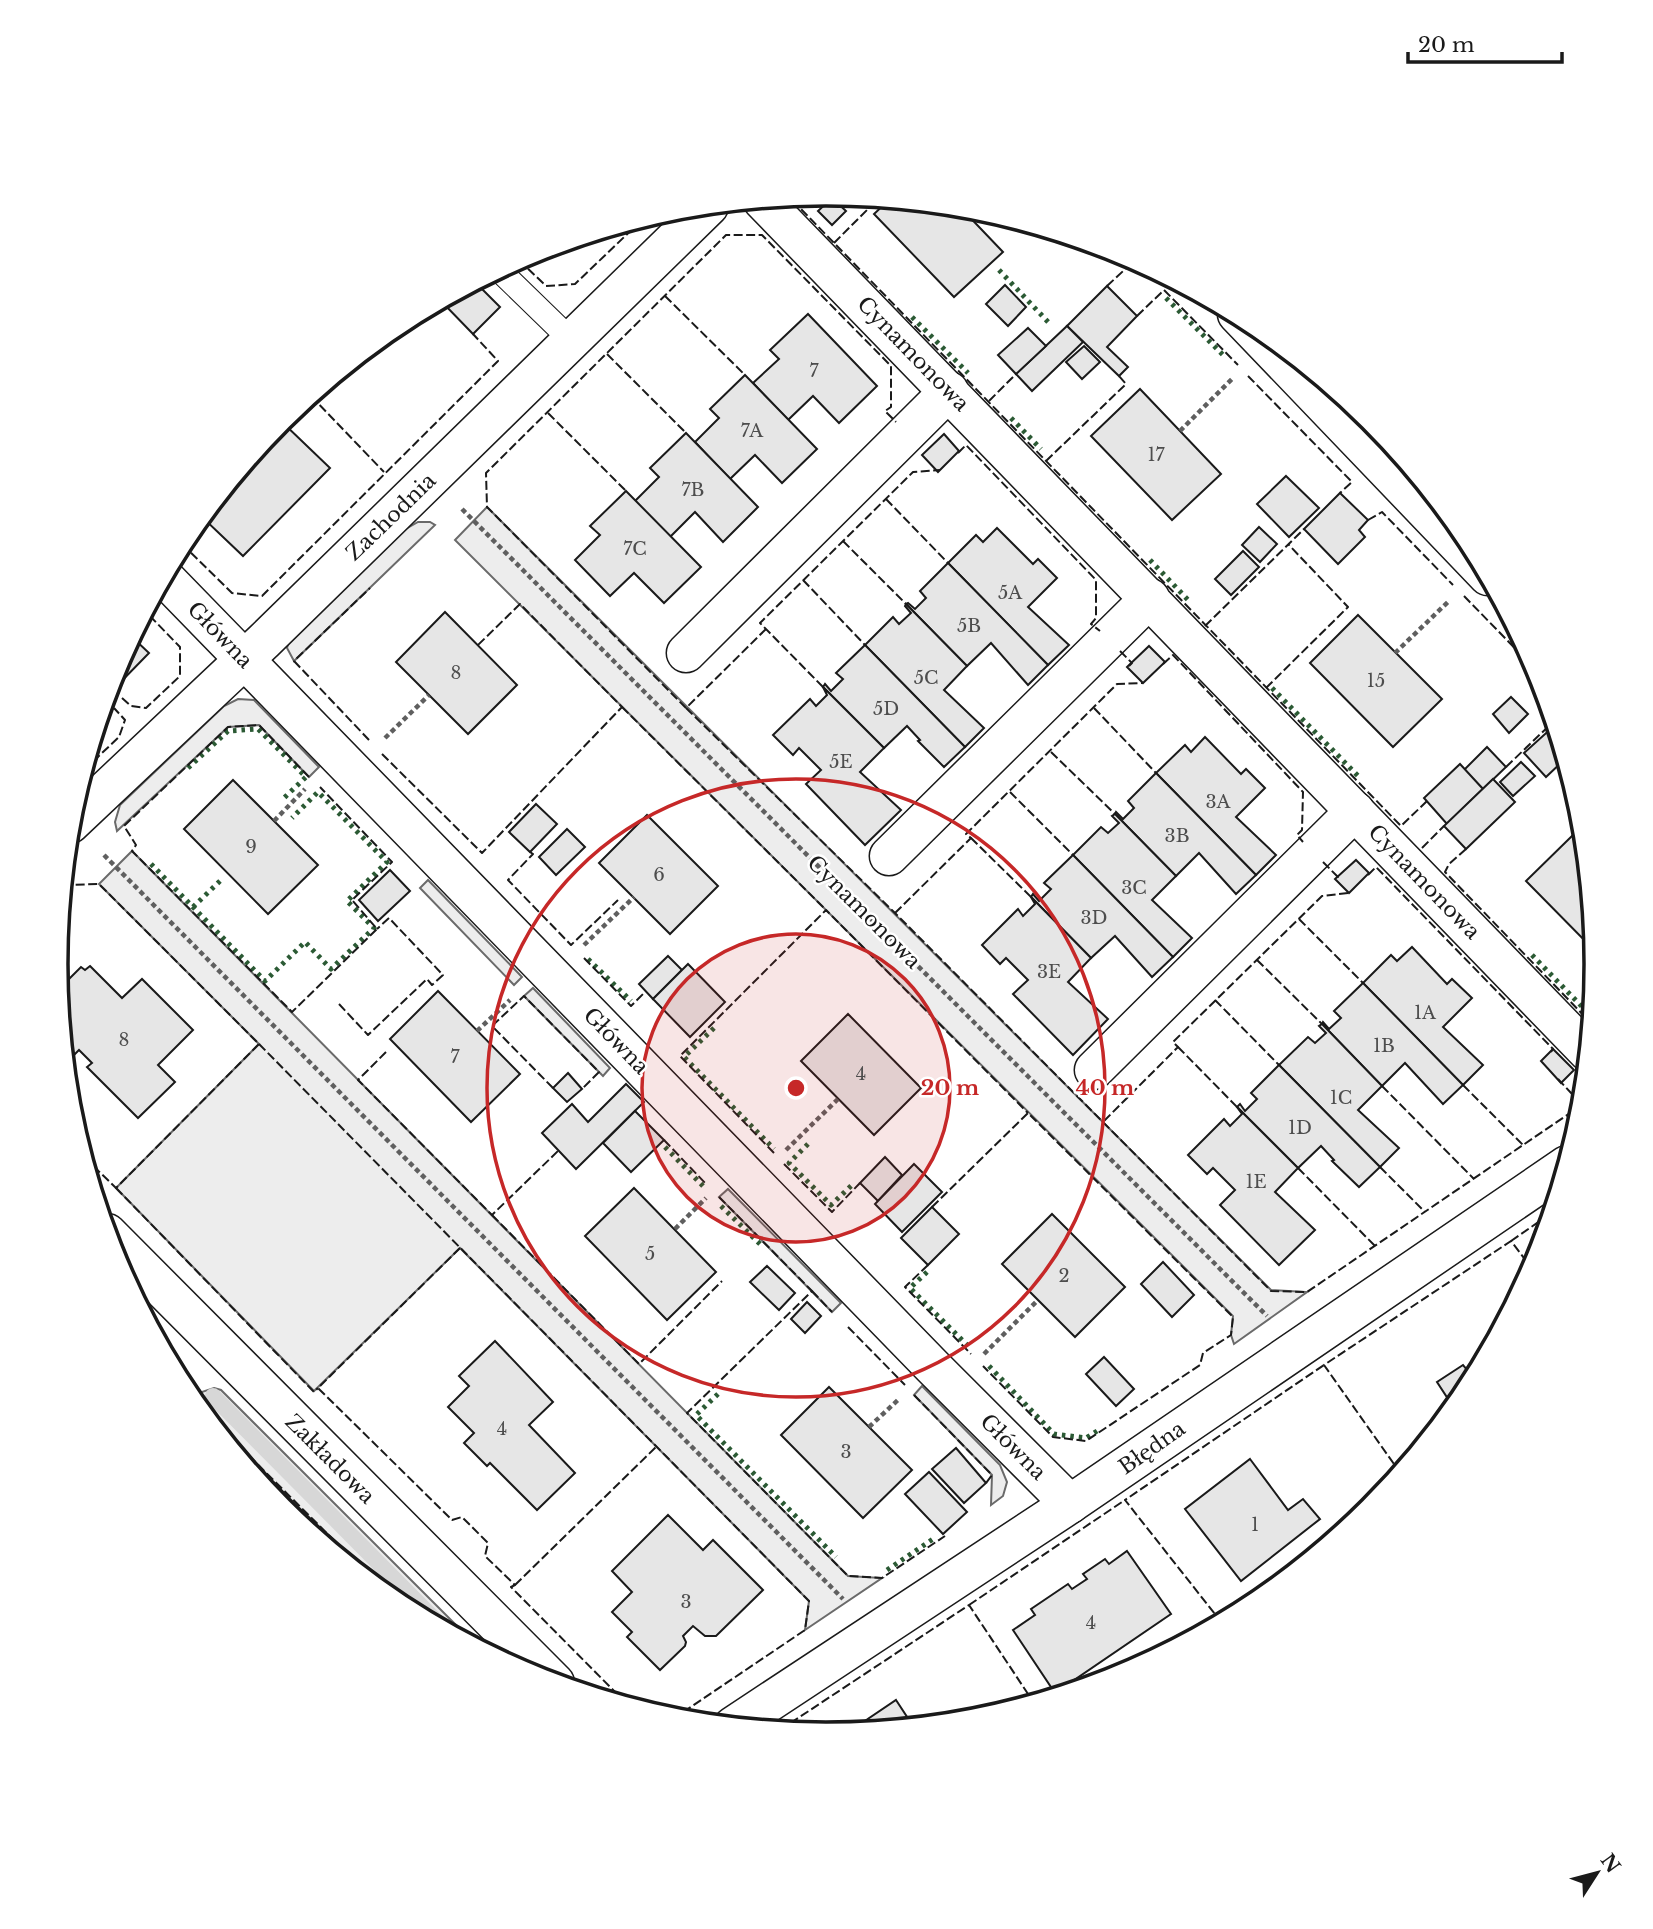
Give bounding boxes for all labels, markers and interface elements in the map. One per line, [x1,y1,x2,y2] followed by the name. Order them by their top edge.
[1408,21,1562,65] scale bar
[1418,32,1475,58] text: 20 m
[852,291,975,417] street label: Cynamonowa
[809,360,819,382] house number: 7
[741,420,764,442] house number: 7A
[1147,444,1165,466] house number: 17
[341,468,442,566] street label: Zachodnia
[682,479,704,501] house number: 7B
[623,538,647,560] house number: 7C
[998,582,1023,604] house number: 5A
[182,596,258,674] street label: Główna
[957,615,981,637] house number: 5B
[451,662,461,684] house number: 8
[914,667,938,689] house number: 5C
[1367,670,1385,692] house number: 15
[873,698,899,720] house number: 5D
[829,751,853,773] house number: 5E
[1206,791,1232,813] house number: 3A
[1363,819,1486,945] street label: Cynamonowa
[1165,825,1189,847] house number: 3B
[245,836,257,858] house number: 9
[802,850,926,974] street label: Cynamonowa
[653,864,665,886] house number: 6
[1121,877,1147,899] house number: 3C
[1081,907,1108,929] house number: 3D
[1037,961,1061,983] house number: 3E
[578,1002,654,1080] street label: Główna
[1414,1002,1437,1024] house number: 1A
[119,1029,129,1051] house number: 8
[1373,1035,1395,1057] house number: 1B
[450,1046,460,1068] house number: 7
[856,1063,866,1085] house number: 4
[921,1075,979,1101] text: 20 m
[1076,1075,1134,1101] text: 40 m
[784,1076,808,1100] centre of rings
[1330,1087,1352,1109] house number: 1C
[1288,1117,1312,1139] house number: 1D
[1245,1171,1267,1193] house number: 1E
[645,1243,655,1265] house number: 5
[1058,1265,1070,1287] house number: 2
[280,1409,380,1509] street label: Zakładowa
[975,1409,1052,1486] street label: Główna
[1114,1416,1191,1480] street label: Błędna
[497,1418,507,1440] house number: 4
[840,1441,852,1463] house number: 3
[1251,1514,1259,1536] house number: 1
[680,1591,692,1613] house number: 3
[1086,1612,1096,1634] house number: 4
[1562,1838,1632,1908] north arrow
[1596,1849,1625,1877] text: N

